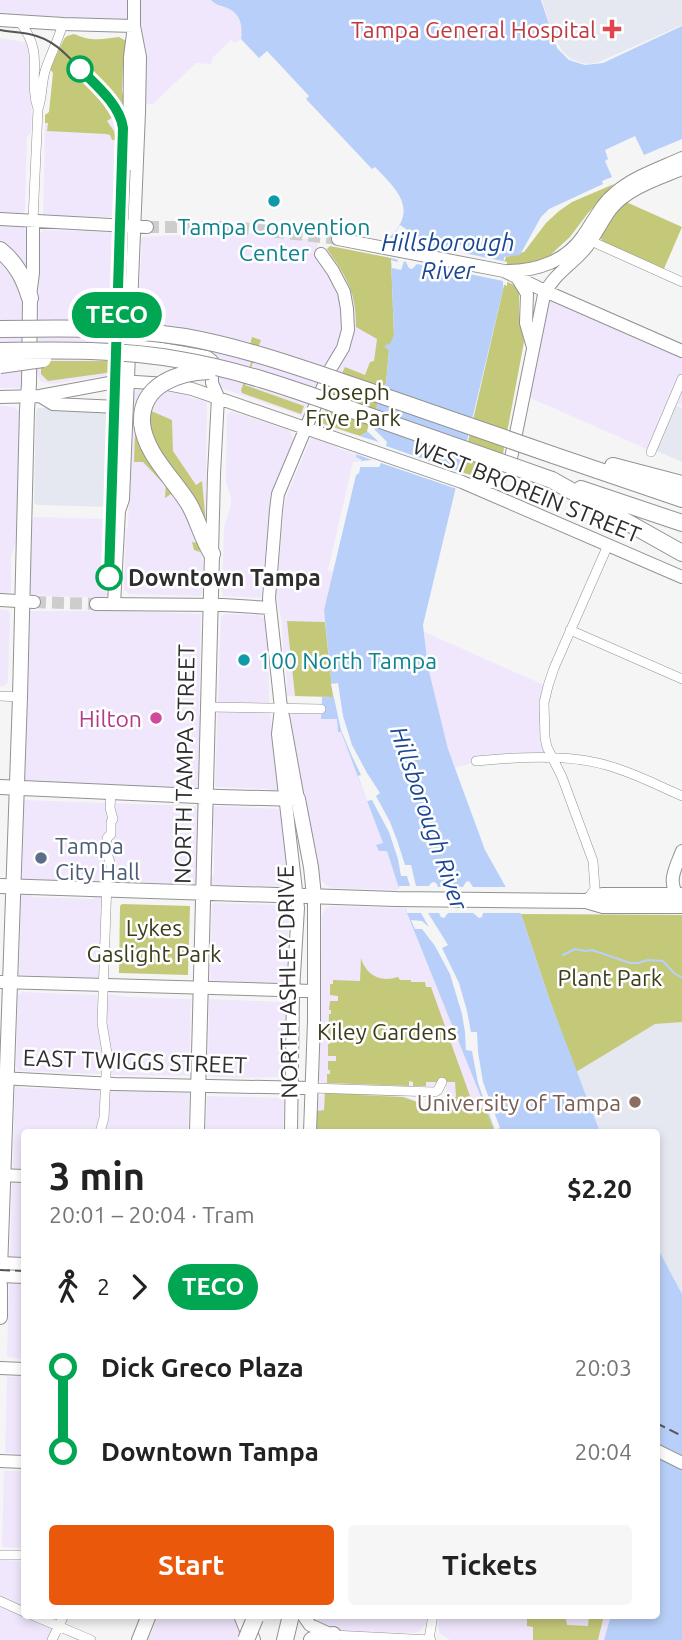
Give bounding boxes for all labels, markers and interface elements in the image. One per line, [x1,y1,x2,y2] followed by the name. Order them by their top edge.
[351,17,596,42] place label: Tampa General Hospital
[602,19,622,39] marker: Tampa General Hospital
[67,56,93,82] unlabelled marker
[266,193,282,209] marker: Tampa Convention Center
[178,214,370,265] place label: Tampa Convention Center
[381,229,515,284] water label: Hillsborough River
[68,292,166,338] line badge: TECO
[86,301,148,328] text: TECO
[305,379,401,430] park label: Joseph Frye Park
[409,433,645,547] street label: WEST BROREIN STREET
[96,564,122,590] marker: Downtown Tampa
[128,565,321,590] place label: Downtown Tampa
[169,644,199,884] street label: NORTH TAMPA STREET
[258,648,437,673] place label: 100 North Tampa
[236,652,252,668] marker: 100 North Tampa
[79,706,142,731] place label: Hilton
[148,710,164,726] marker: Hilton
[385,723,473,914] water label: Hillsborough River
[55,833,140,884] place label: Tampa City Hall
[33,850,49,866] marker: Tampa City Hall
[272,865,302,1099] street label: NORTH ASHLEY DRIVE
[86,915,222,966] park label: Lykes Gaslight Park
[558,965,663,990] park label: Plant Park
[317,1019,457,1044] park label: Kiley Gardens
[22,1045,248,1077] street label: EAST TWIGGS STREET
[417,1090,621,1115] place label: University of Tampa
[627,1094,643,1110] marker: University of Tampa
[49,1155,145,1197] text: 3 min
[567,1174,632,1203] text: $2.20
[49,1202,255,1227] text: 20:01 – 20:04 · Tram
[49,1268,87,1306] icon: walk
[120,1268,158,1306] icon: forward
[182,1273,244,1300] text: TECO
[97,1274,110,1299] text: 2
[101,1353,304,1382] text: Dick Greco Plaza
[574,1355,632,1380] text: 20:03
[101,1437,319,1466] text: Downtown Tampa
[574,1439,632,1464] text: 20:04
[49,1525,334,1605] button: Start
[348,1525,632,1605] button: Tickets

